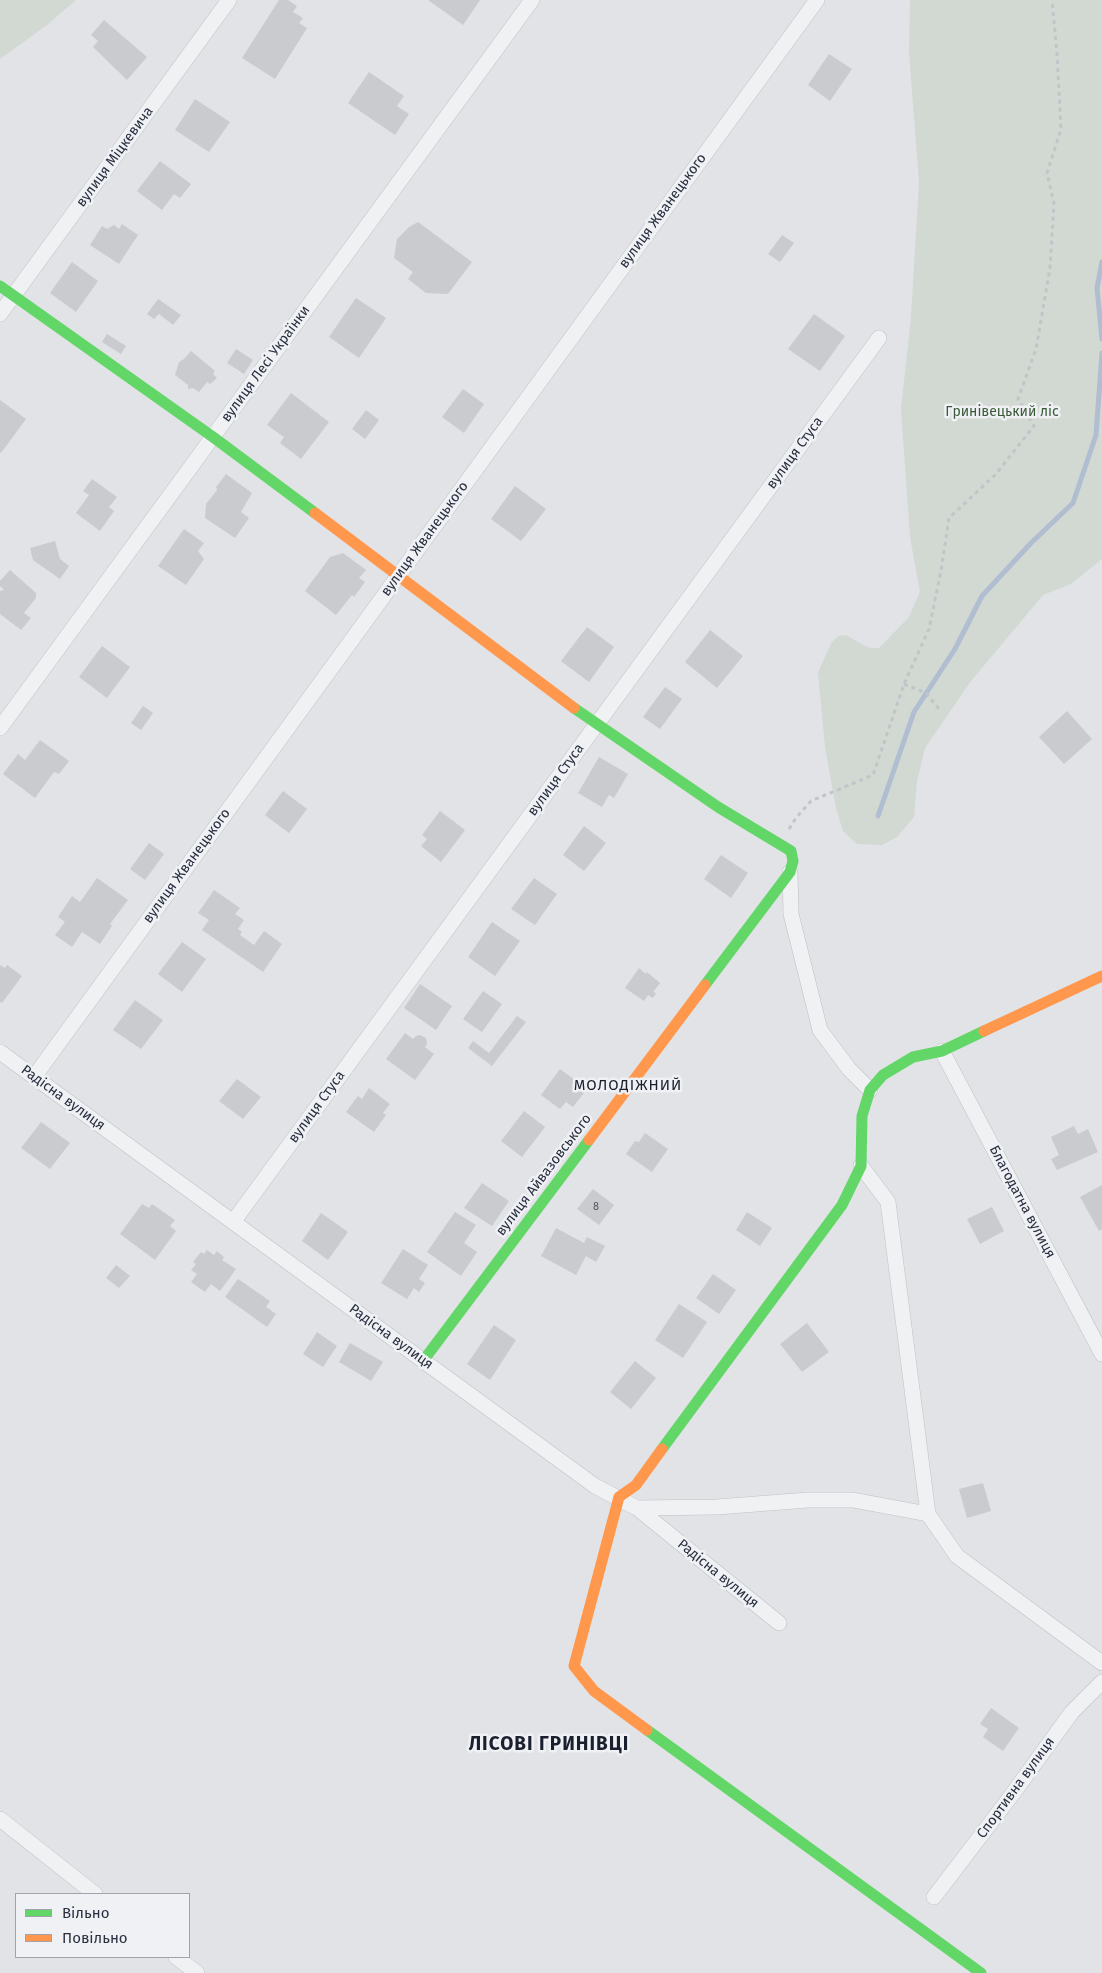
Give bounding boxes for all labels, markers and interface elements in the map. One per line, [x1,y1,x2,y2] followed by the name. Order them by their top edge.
[73,104,157,210] street label: вулиця Міцкевича
[616,150,710,272] street label: вулиця Жванецького
[218,302,314,426] street label: вулиця Лесі Українки
[945,404,1059,420] park label: Гринівецький ліс
[763,414,827,492] street label: вулиця Стуса
[378,478,472,600] street label: вулиця Жванецького
[524,741,588,819] street label: вулиця Стуса
[140,805,234,927] street label: вулиця Жванецького
[18,1062,108,1134] street label: Радісна вулиця
[285,1068,349,1146] street label: вулиця Стуса
[573,1077,683,1095] district label: МОЛОДІЖНИЙ
[493,1111,595,1239] street label: вулиця Айвазовського
[985,1143,1059,1261] street label: Благодатна вулиця
[593,1200,599,1214] house number: 8
[346,1301,436,1373] street label: Радісна вулиця
[674,1536,762,1612] street label: Радісна вулиця
[467,1734,631,1756] district label: ЛІСОВІ ГРИНІВЦІ
[974,1734,1058,1842] street label: Спортивна вулиця
[15,1893,190,1958] legend
[62,1904,109,1922] text: Вільно
[62,1929,128,1947] text: Повільно

